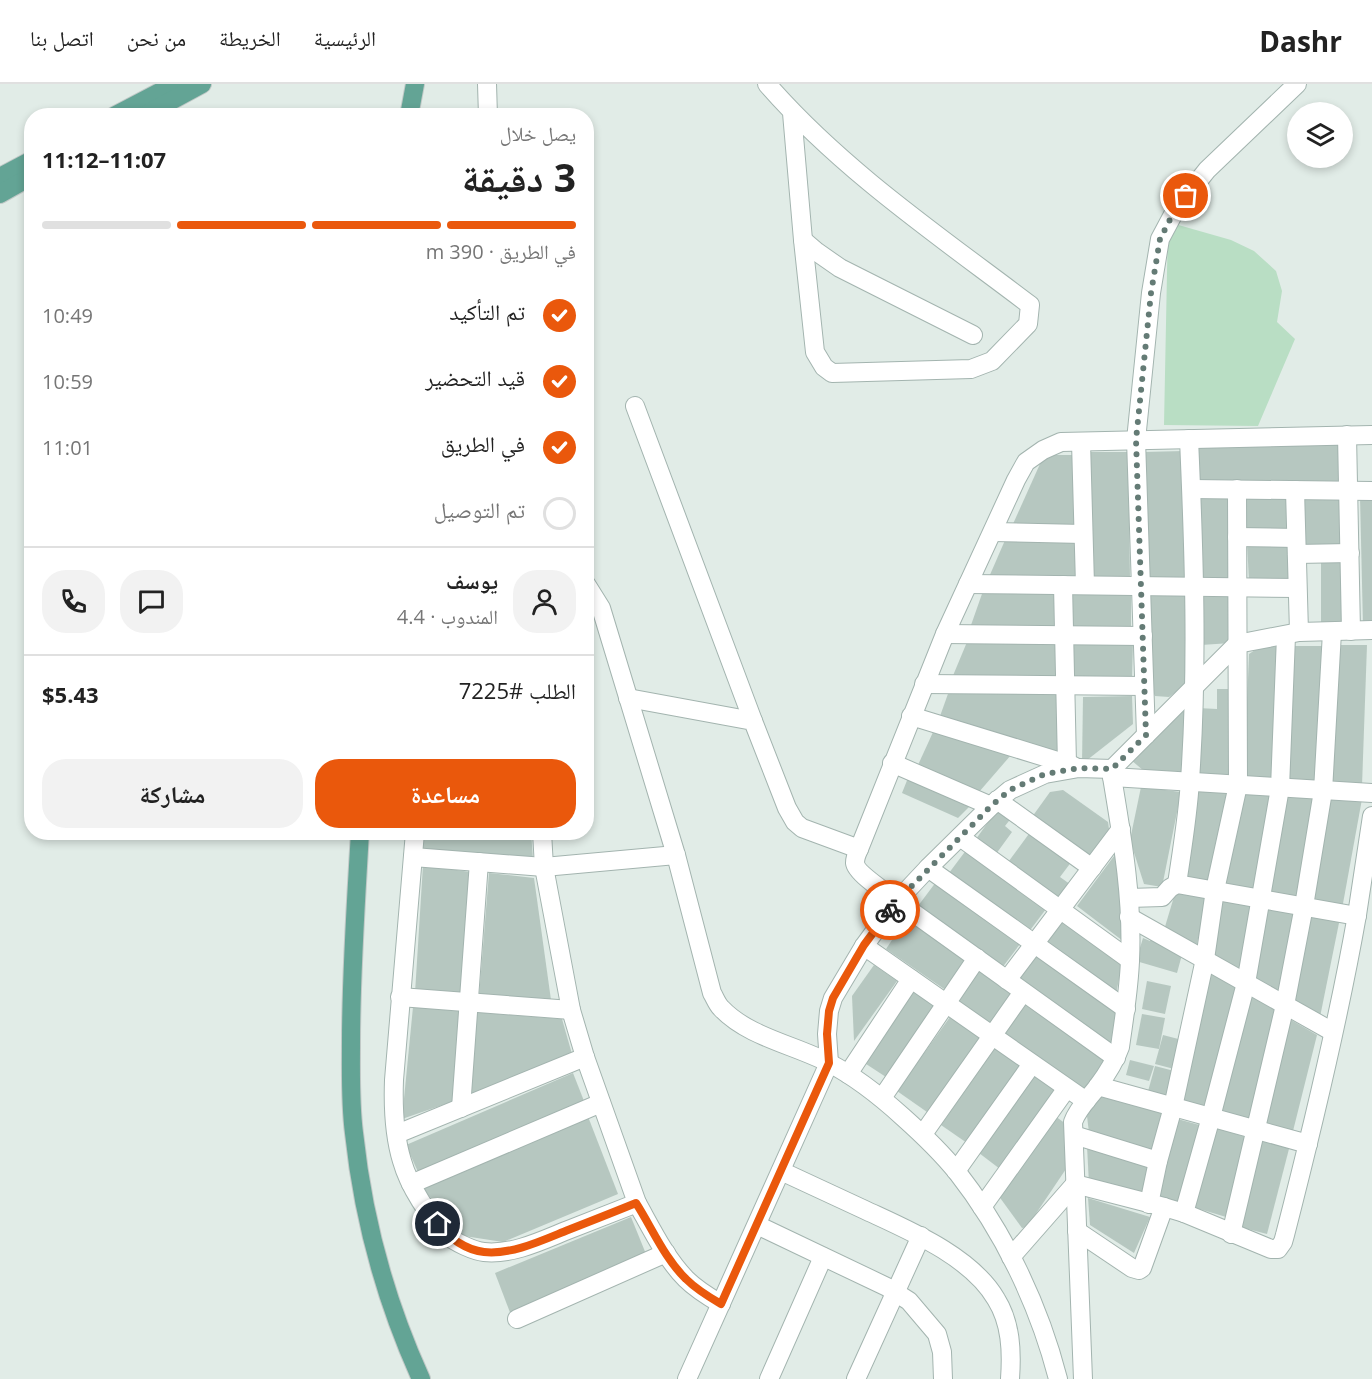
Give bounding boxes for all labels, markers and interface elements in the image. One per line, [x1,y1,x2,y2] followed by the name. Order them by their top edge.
[1259,22,1342,60] text: Dashr
[30,24,94,52] text: اتصل بنا
[127,24,186,52] text: من نحن
[219,24,281,52] text: الخريطة
[314,24,376,52] text: الرئيسية
[1287,102,1353,168] map controls
[1287,102,1353,168] button: layers
[500,120,576,147] text: يصل خلال
[42,144,166,174] text: 11:07–11:12
[462,150,576,203] text: 3 دقيقة
[1160,170,1211,221] pin
[1169,179,1202,212] icon: bag
[426,238,576,265] text: في الطريق · 390 m
[449,296,525,326] text: تم التأكيد
[543,299,576,332] icon: check
[42,302,93,329] text: 10:49
[425,362,525,392] text: قيد التحضير
[543,365,576,398] icon: check
[42,368,93,395] text: 10:59
[441,428,525,458] text: في الطريق
[543,431,576,464] icon: check
[42,434,93,461] text: 11:01
[434,494,525,524] text: تم التوصيل
[446,565,498,595] text: يوسف
[42,570,105,633] button: phone
[120,570,183,633] button: chat
[513,570,576,633] button: person
[397,603,498,630] text: المندوب · 4.4
[459,675,576,705] text: الطلب #7225
[42,679,99,709] text: $5.43
[42,759,303,828] button: مشاركة
[315,759,576,828] button: مساعدة
[860,880,920,940] courier
[874,894,907,927] icon: bike
[412,1198,463,1249] pin
[421,1207,454,1240] icon: home

